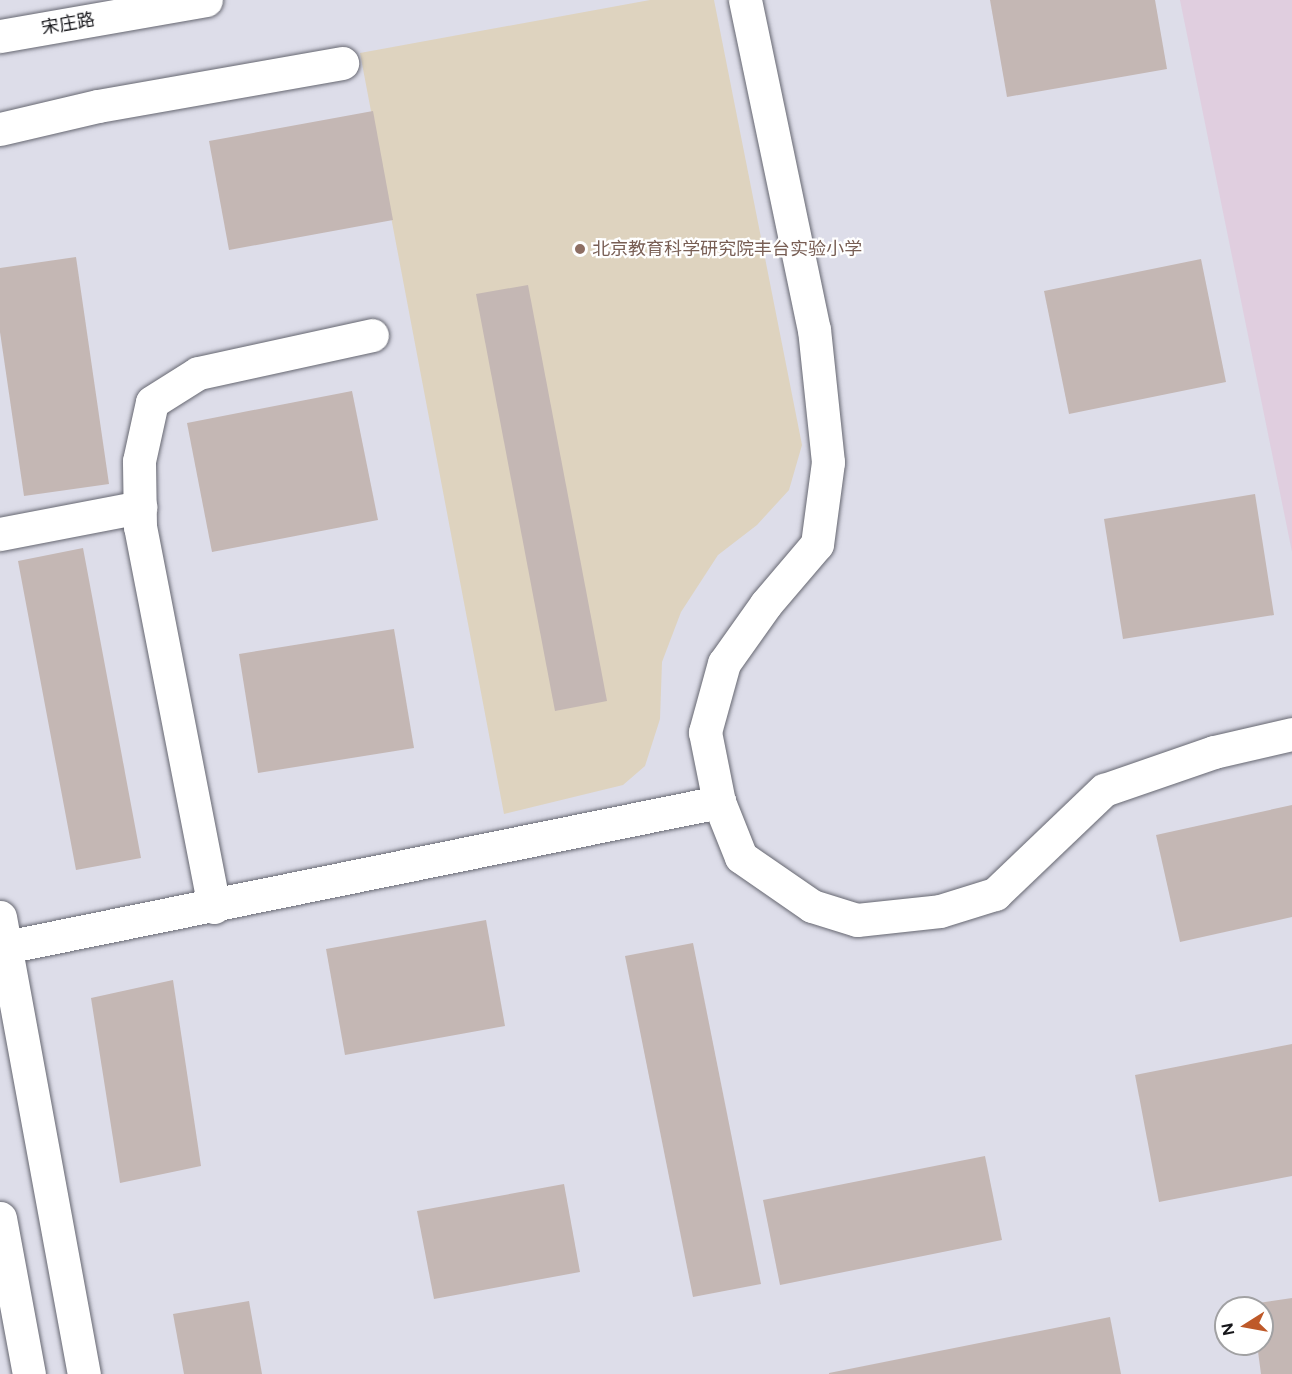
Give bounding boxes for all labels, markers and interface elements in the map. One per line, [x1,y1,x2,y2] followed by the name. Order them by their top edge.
[40,9,96,39] street label: 宋庄路
[592,238,862,260] place label: 北京教育科学研究院丰台实验小学
[573,242,587,256] marker: 北京教育科学研究院丰台实验小学
[1214,1296,1274,1356] north arrow
[1217,1321,1238,1337] text: N

